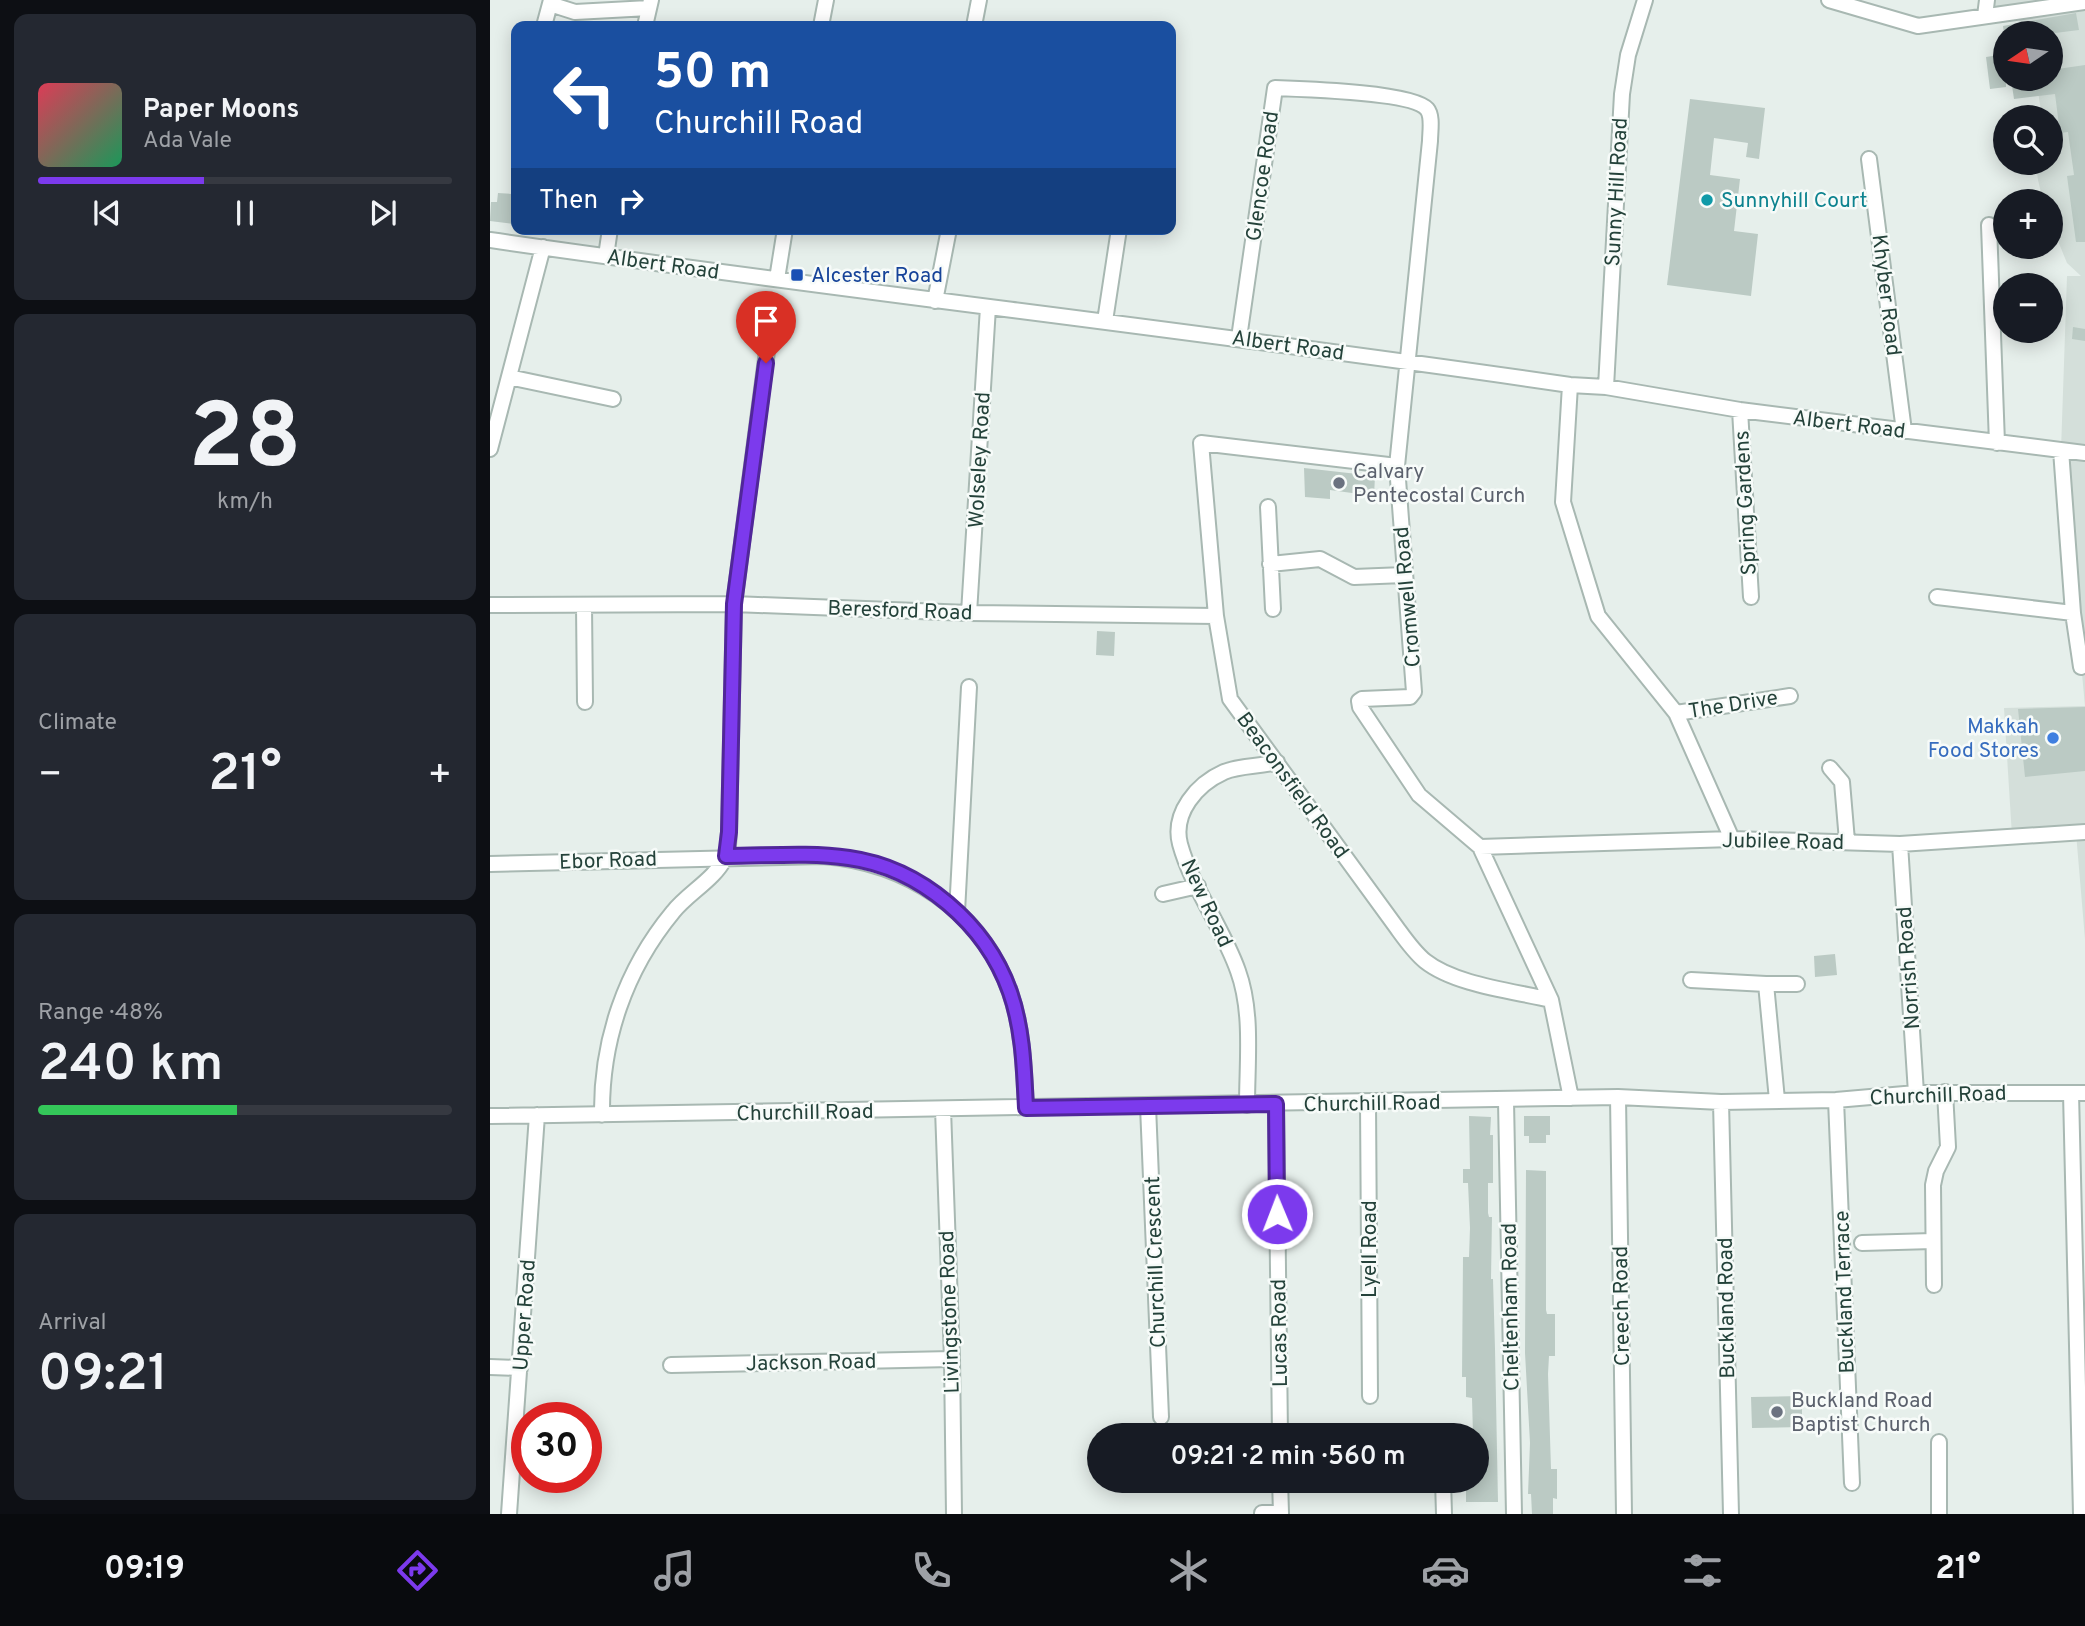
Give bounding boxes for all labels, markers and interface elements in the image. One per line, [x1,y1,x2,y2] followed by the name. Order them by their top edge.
[1993,21,2063,91] north arrow
[1993,21,2063,343] map controls
[654,44,771,106] text: 50 m
[539,49,630,140] icon: left
[143,94,299,127] text: Paper Moons
[654,105,863,145] text: Churchill Road
[1993,105,2063,175] button: search
[1241,109,1286,243] street label: Glencoe Road
[1600,117,1635,267] street label: Sunny Hill Road
[143,127,232,156] text: Ada Vale
[612,182,650,220] icon: right
[539,185,598,218] text: Then
[1721,188,1867,215] place label: Sunnyhill Court
[1993,189,2063,259] button: +
[1699,192,1715,208] marker: Sunnyhill Court
[88,194,126,232] icon: previous
[226,194,264,232] icon: pause
[364,194,402,232] icon: next
[1865,233,1906,357] street label: Khyber Road
[605,244,721,287] street label: Albert Road
[811,263,943,290] place label: Alcester Road
[789,267,805,283] marker: Alcester Road
[1993,273,2063,343] button: −
[736,291,796,363] pin
[747,302,785,340] icon: arrive
[1230,325,1346,368] street label: Albert Road
[189,385,301,500] text: 28
[963,391,998,529] street label: Wolseley Road
[1791,405,1907,446] street label: Albert Road
[1729,430,1764,576] street label: Spring Gardens
[1353,459,1525,510] place label: Calvary Pentecostal Curch
[1331,475,1347,491] marker: Calvary Pentecostal Curch
[217,488,273,517] text: km/h
[1389,525,1428,668] street label: Cromwell Road
[827,595,973,628] street label: Beresford Road
[1686,685,1780,726] street label: The Drive
[1230,707,1354,865] street label: Beaconsfield Road
[38,709,117,738] text: Climate
[1928,714,2039,765] place label: Makkah Food Stores
[2045,730,2061,746] marker: Makkah Food Stores
[208,743,282,809] text: 21°
[38,752,63,801] text: −
[427,752,452,801] text: +
[1722,828,1844,857] street label: Jubilee Road
[559,846,658,877] street label: Ebor Road
[1173,855,1238,952] street label: New Road
[1892,905,1927,1030] street label: Norrish Road
[38,999,163,1028] text: Range · 48%
[38,1033,223,1099] text: 240 km
[1869,1081,2007,1112] street label: Churchill Road
[1303,1090,1441,1119] street label: Churchill Road
[736,1099,874,1128] street label: Churchill Road
[1140,1175,1173,1348] street label: Churchill Crescent
[1240,1177,1314,1251] position arrow
[1357,1200,1384,1298] street label: Lyell Road
[1829,1210,1862,1374] street label: Buckland Terrace
[1497,1223,1526,1391] street label: Cheltenham Road
[934,1230,967,1394] street label: Livingstone Road
[1713,1237,1742,1379] street label: Buckland Road
[1608,1246,1637,1366] street label: Creech Road
[508,1258,543,1372] street label: Upper Road
[1266,1279,1295,1387] street label: Lucas Road
[38,1309,107,1338] text: Arrival
[38,1343,168,1409] text: 09:21
[745,1349,877,1378] street label: Jackson Road
[1791,1388,1932,1439] place label: Buckland Road Baptist Church
[511,1402,602,1493] speed limit sign: 30
[1769,1404,1785,1420] marker: Buckland Road Baptist Church
[1170,1441,1406,1474] text: 09:21 · 2 min · 560 m
[393,1546,442,1595] icon: directions
[650,1546,699,1595] icon: music
[907,1546,956,1595] icon: phone
[1164,1546,1213,1595] icon: climate
[1421,1546,1470,1595] icon: car
[1678,1546,1727,1595] icon: filters
[104,1550,185,1590] text: 09:19
[1935,1550,1981,1590] text: 21°

